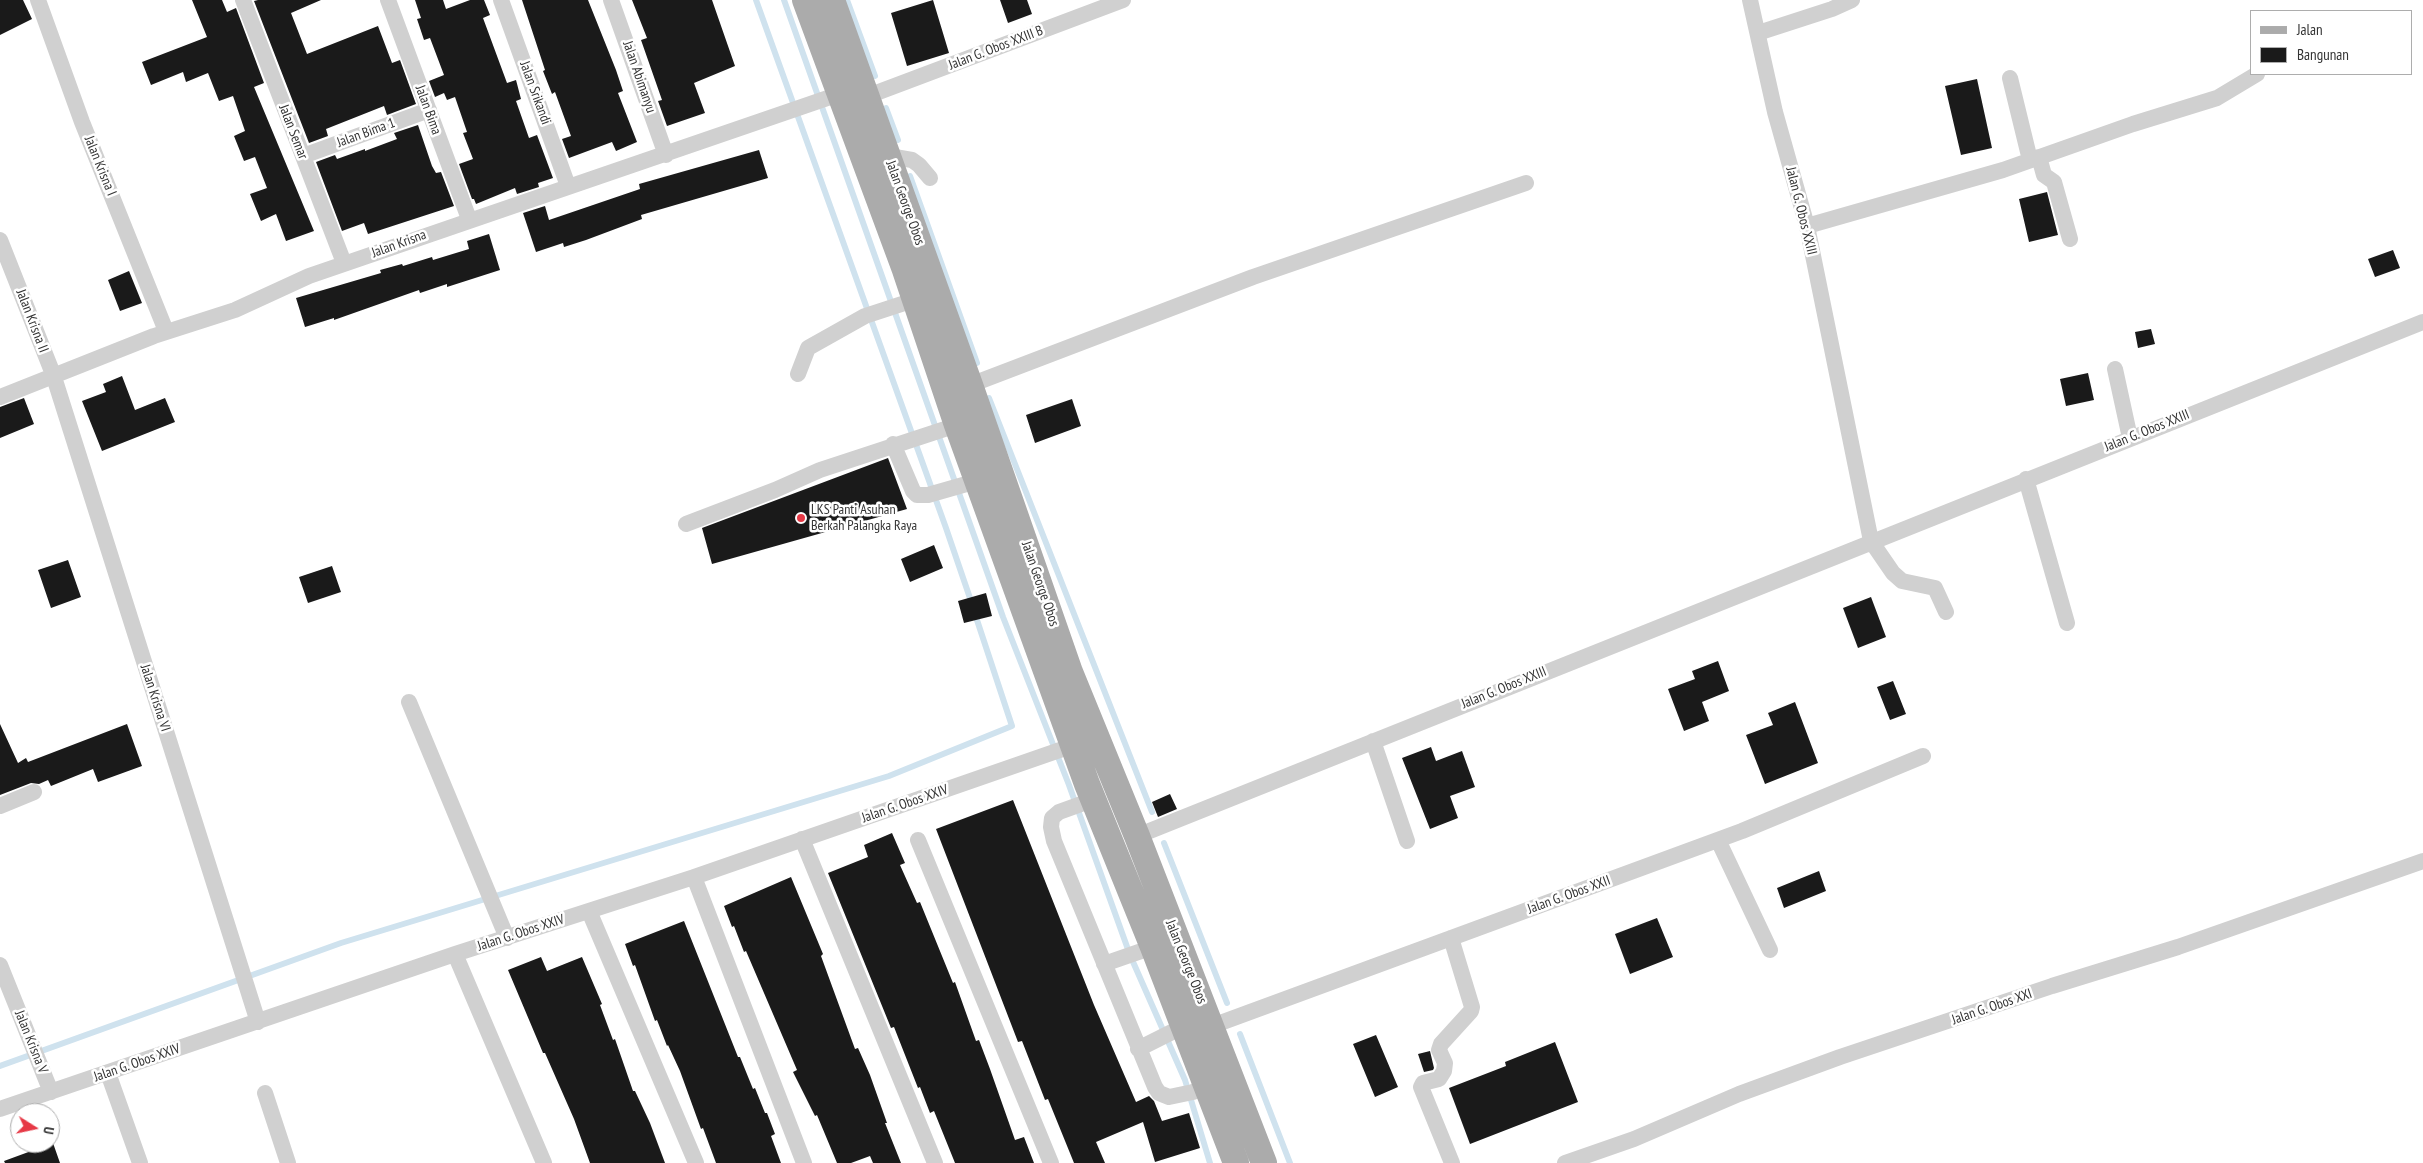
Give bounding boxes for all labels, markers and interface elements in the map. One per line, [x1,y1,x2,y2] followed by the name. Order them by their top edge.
[2250,10,2413,75] legend
[2297,20,2323,39] text: Jalan
[946,22,1046,74] street label: Jalan G. Obos XXIII B
[619,39,659,115] street label: Jalan Abimanyu
[2297,45,2349,64] text: Bangunan
[516,59,554,127] street label: Jalan Srikandi
[411,83,445,137] street label: Jalan Bima
[275,102,311,162] street label: Jalan Semar
[335,115,397,151] street label: Jalan Bima 1
[80,134,120,198] street label: Jalan Krisna I
[882,158,928,248] street label: Jalan George Obos
[1782,165,1820,257] street label: Jalan G. Obos XXIII
[369,226,429,262] street label: Jalan Krisna
[12,287,52,355] street label: Jalan Krisna II
[2102,406,2192,456] street label: Jalan G. Obos XXIII
[811,502,917,534] place label: LKS Panti Asuhan Berkah Palangka Raya
[795,512,807,524] marker: LKS Panti Asuhan Berkah Palangka Raya
[1018,539,1062,629] street label: Jalan George Obos
[136,662,174,734] street label: Jalan Krisna VI
[1459,663,1549,713] street label: Jalan G. Obos XXIII
[860,781,950,827] street label: Jalan G. Obos XXIV
[1525,872,1613,918] street label: Jalan G. Obos XXII
[476,911,566,955] street label: Jalan G. Obos XXIV
[1162,918,1210,1006] street label: Jalan George Obos
[1950,985,2034,1029] street label: Jalan G. Obos XXI
[11,1008,51,1076] street label: Jalan Krisna V
[92,1040,182,1086] street label: Jalan G. Obos XXIV
[10,1103,60,1153] north arrow
[39,1125,58,1136] text: U

